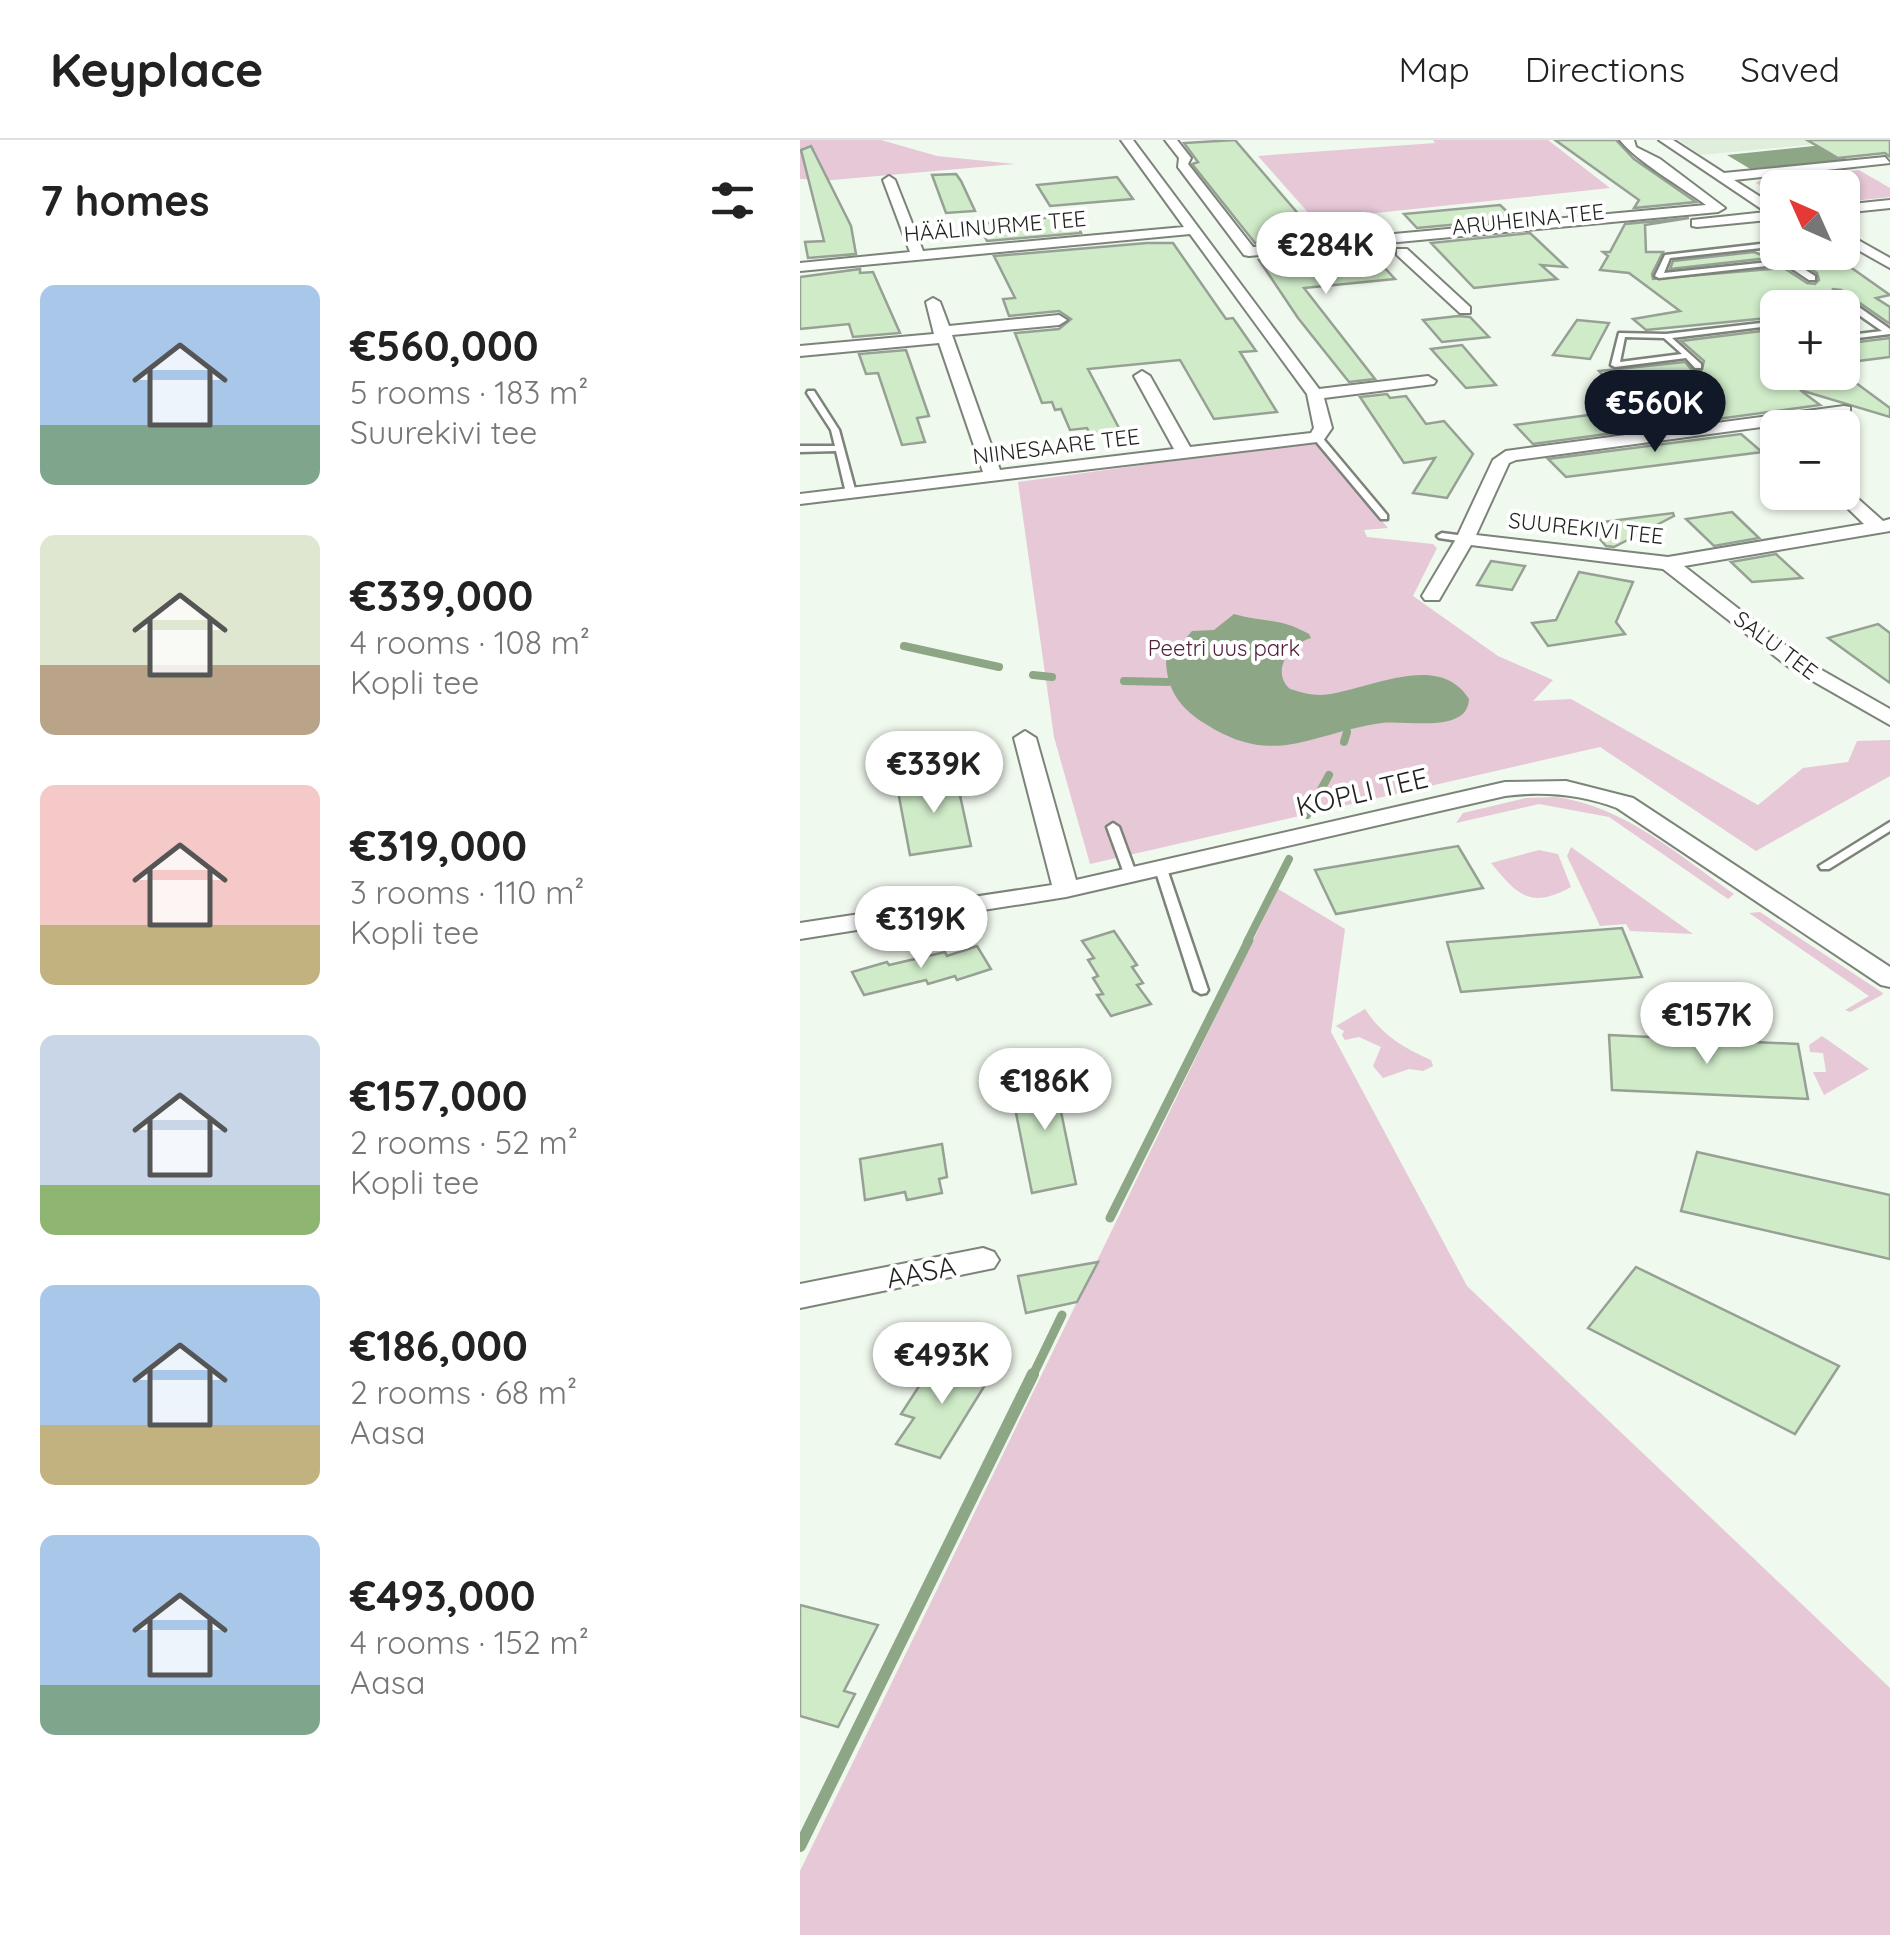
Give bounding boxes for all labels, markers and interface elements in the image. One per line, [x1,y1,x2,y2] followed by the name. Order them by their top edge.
[50,39,263,99] text: Keyplace
[1398,47,1470,91] text: Map
[1525,47,1685,91] text: Directions
[1740,47,1840,91] text: Saved
[1760,170,1860,270] north arrow
[1760,170,1860,510] map controls
[705,173,760,228] icon: filters
[40,174,209,227] text: 7 homes
[1450,197,1606,241] street label: ARUHEINA TEE
[903,204,1087,248] street label: HÄÄLINURME TEE
[1256,212,1396,297] pin: €284K
[1278,224,1374,264] text: €284K
[1760,290,1860,390] button: +
[350,319,538,372] text: €560,000
[120,325,240,445] icon: home
[1585,370,1725,455] pin: €560K
[350,372,588,412] text: 5 rooms · 183 m²
[1607,382,1703,422] text: €560K
[1760,410,1860,510] button: −
[350,412,537,452] text: Suurekivi tee
[971,422,1141,470] street label: NIINESAARE TEE
[1507,506,1665,550] street label: SUUREKIVI TEE
[350,569,533,622] text: €339,000
[120,575,240,695] icon: home
[1729,604,1823,686] street label: SALU TEE
[350,622,590,662] text: 4 rooms · 108 m²
[1148,634,1300,662] park label: Peetri uus park
[350,662,479,702] text: Kopli tee
[864,731,1004,816] pin: €339K
[887,743,981,783] text: €339K
[1292,759,1431,824] street label: KOPLI TEE
[350,819,527,872] text: €319,000
[120,825,240,945] icon: home
[350,872,584,912] text: 3 rooms · 110 m²
[851,886,991,971] pin: €319K
[877,898,965,938] text: €319K
[350,912,479,952] text: Kopli tee
[1637,982,1777,1067] pin: €157K
[1662,994,1752,1034] text: €157K
[975,1048,1115,1133] pin: €186K
[1001,1060,1089,1100] text: €186K
[350,1069,528,1122] text: €157,000
[120,1075,240,1195] icon: home
[350,1122,578,1162] text: 2 rooms · 52 m²
[350,1162,479,1202] text: Kopli tee
[883,1248,959,1295] street label: AASA
[350,1319,528,1372] text: €186,000
[872,1322,1012,1407] pin: €493K
[120,1325,240,1445] icon: home
[895,1334,989,1374] text: €493K
[350,1372,577,1412] text: 2 rooms · 68 m²
[350,1412,425,1452] text: Aasa
[350,1569,536,1622] text: €493,000
[120,1575,240,1695] icon: home
[350,1622,589,1662] text: 4 rooms · 152 m²
[350,1662,425,1702] text: Aasa

